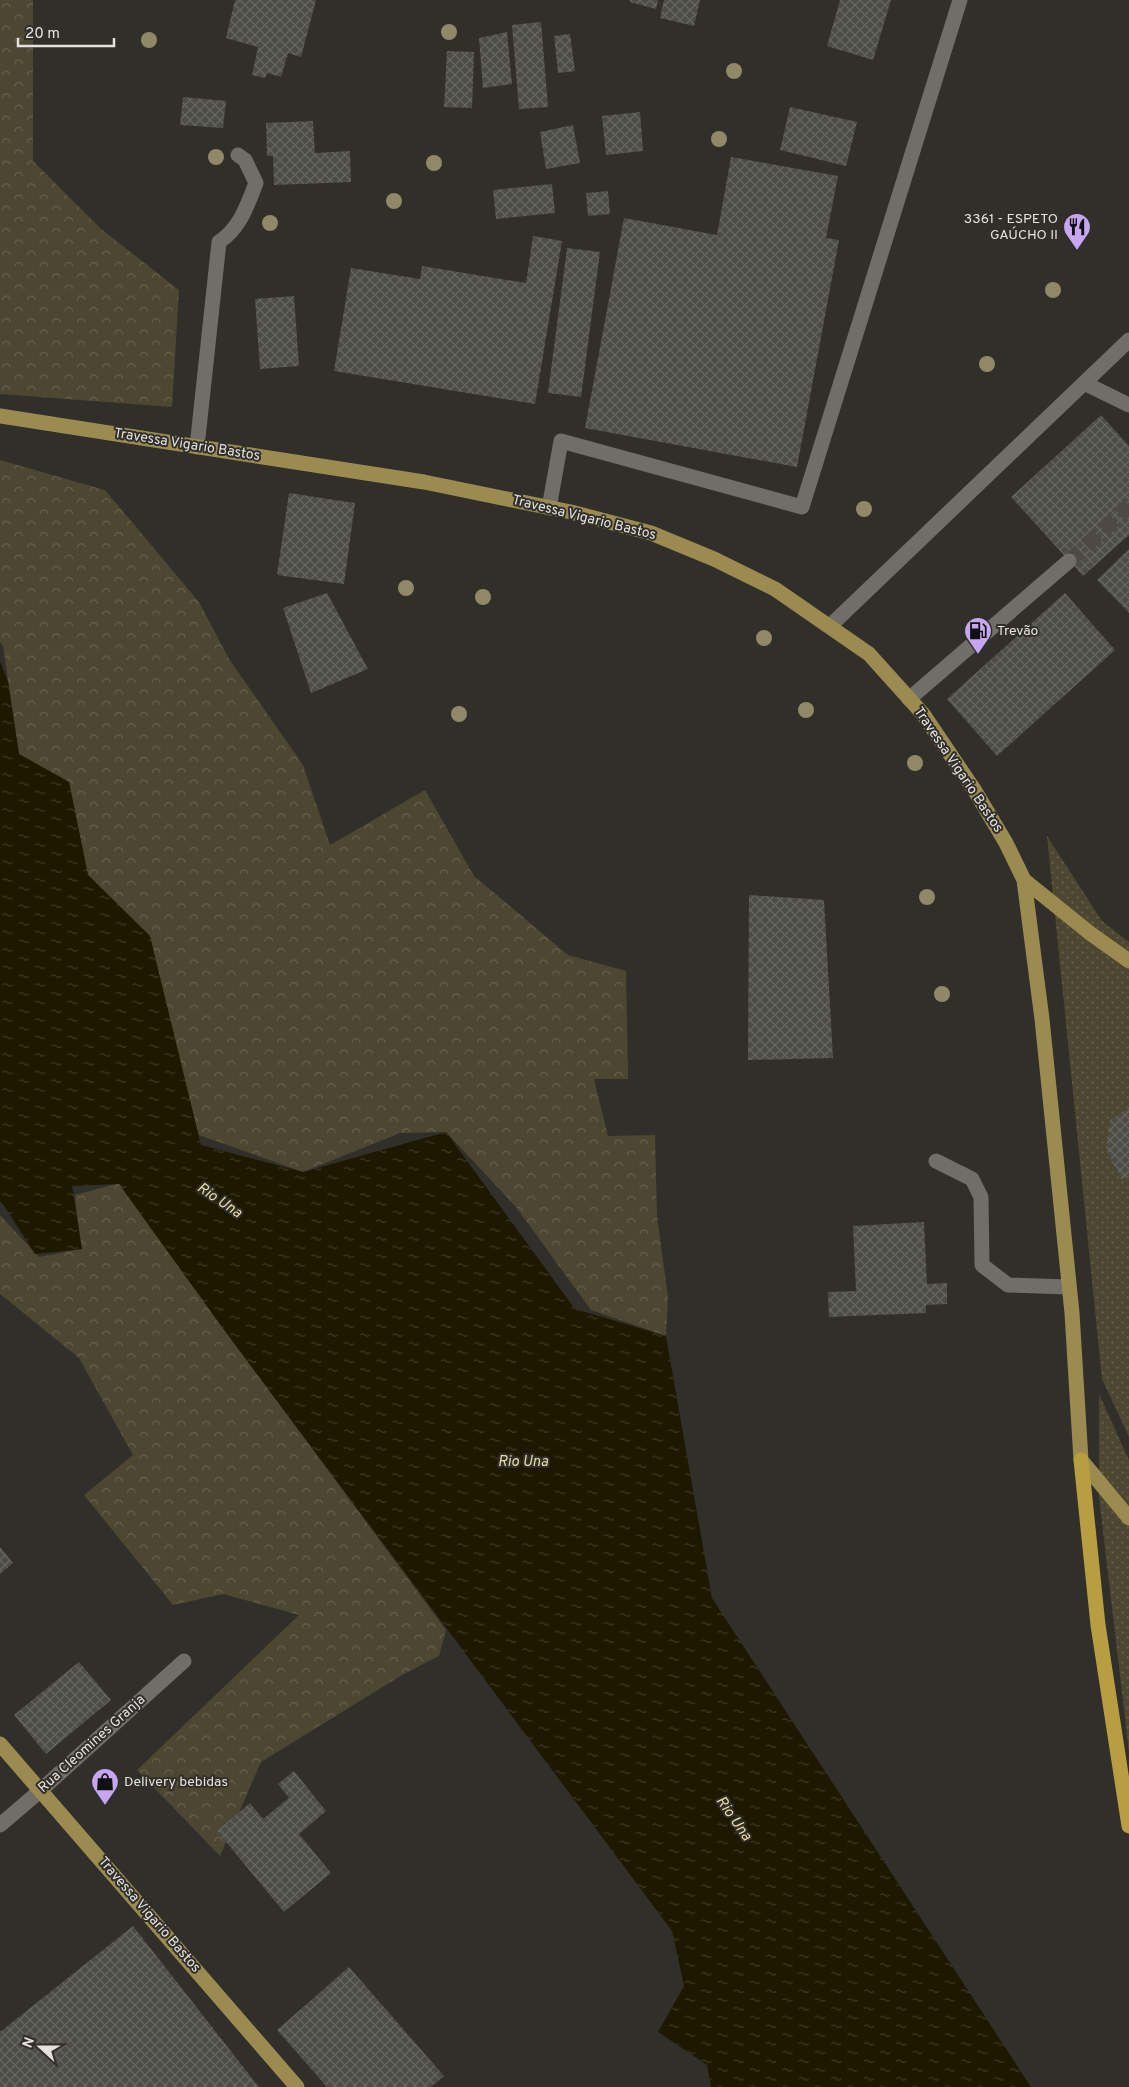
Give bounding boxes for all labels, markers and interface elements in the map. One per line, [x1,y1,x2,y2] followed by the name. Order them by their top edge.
[18,15,114,47] scale bar
[25,25,60,44] text: 20 m
[964,211,1058,244] place label: 3361 - ESPETO GAÚCHO II
[1062,212,1092,251] restaurant icon: 3361 - ESPETO GAÚCHO II
[113,425,261,465] street label: Travessa Vigario Bastos
[510,492,658,544] street label: Travessa Vigario Bastos
[963,616,993,655] fuel station icon: Trevão
[997,623,1039,640] place label: Trevão
[910,704,1006,836] street label: Travessa Vigario Bastos
[193,1179,245,1223] water label: Rio Una
[498,1453,548,1472] water label: Rio Una
[35,1691,149,1797] street label: Rua Cleomines Granja
[90,1767,120,1806] shop icon: Delivery bebidas
[124,1774,228,1791] place label: Delivery bebidas
[711,1793,755,1845] water label: Rio Una
[94,1854,204,1976] street label: Travessa Vigario Bastos
[15,2022,65,2072] north arrow
[20,2035,39,2051] text: N

